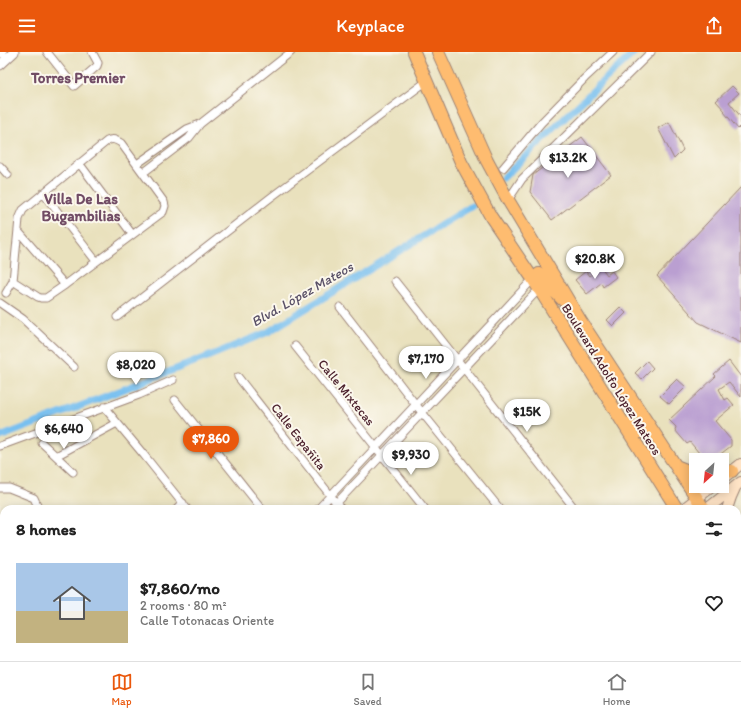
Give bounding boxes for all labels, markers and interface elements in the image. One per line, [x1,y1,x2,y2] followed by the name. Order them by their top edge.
[16,15,38,37] icon: menu
[336,15,405,37] text: Keyplace
[703,15,725,37] icon: share
[30,69,126,87] district label: Torres Premier
[535,145,601,179] pin: $13.2K
[549,150,587,165] text: $13.2K
[42,190,121,226] district label: Villa De Las Bugambilias
[562,246,628,280] pin: $20.8K
[575,251,615,266] text: $20.8K
[248,258,357,330] water label: Blvd. López Mateos
[559,301,665,458] street label: Boulevard Adolfo López Mateos
[393,346,459,380] pin: $7,170
[408,351,444,366] text: $7,170
[103,352,169,386] pin: $8,020
[315,356,378,429] street label: Calle Mixtecas
[116,357,156,372] text: $8,020
[503,399,551,433] pin: $15K
[268,400,330,473] street label: Calle Españita
[513,404,541,419] text: $15K
[31,416,97,450] pin: $6,640
[44,421,84,436] text: $6,640
[178,426,244,460] pin: $7,860
[192,431,230,446] text: $7,860
[378,442,444,476] pin: $9,930
[392,447,430,462] text: $9,930
[689,453,729,493] north arrow
[689,453,729,493] map controls
[703,518,725,540] icon: filters
[16,519,76,539] text: 8 homes
[140,578,220,598] text: $7,860/mo
[48,579,96,627] icon: home
[703,592,725,614] icon: heart
[140,598,227,613] text: 2 rooms · 80 m²
[140,613,274,628] text: Calle Totonacas Oriente
[111,671,133,708] tab: Map
[354,671,382,708] tab: Saved
[603,671,630,708] tab: Home

